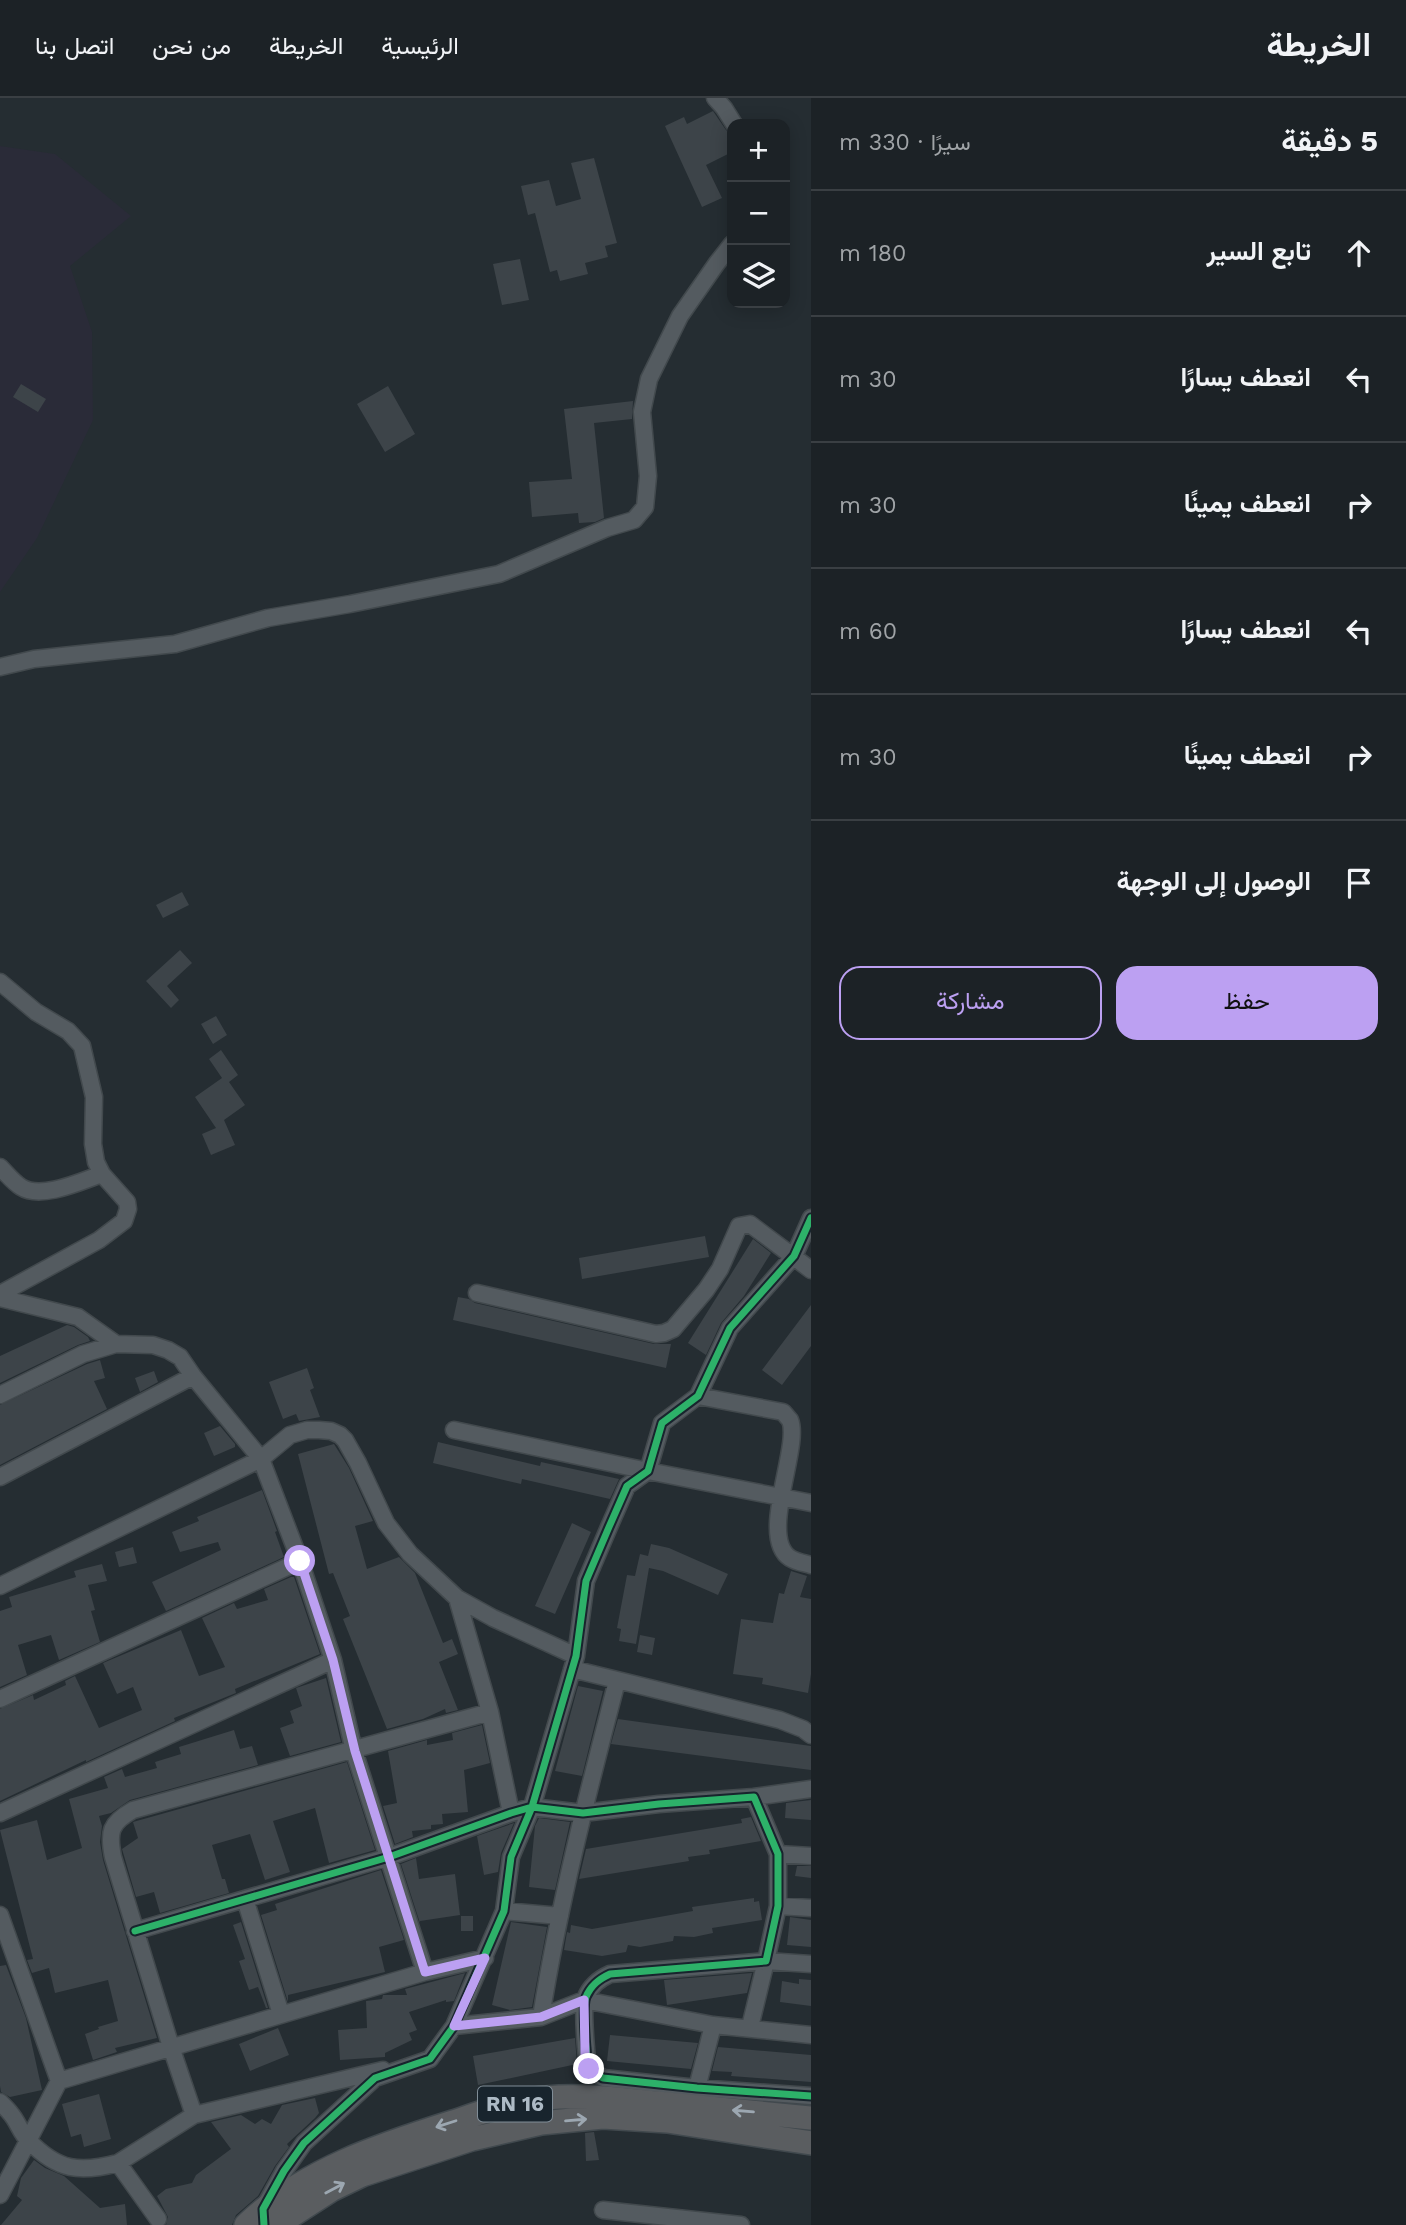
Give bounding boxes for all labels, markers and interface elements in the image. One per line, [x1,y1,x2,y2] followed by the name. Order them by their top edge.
[1267,25,1371,64] text: الخريطة
[35,32,114,60] text: اتصل بنا
[152,32,231,60] text: من نحن
[269,32,343,60] text: الخريطة
[381,32,459,60] text: الرئيسية
[727,119,790,308] map controls
[727,119,790,182] button: +
[1281,123,1378,158] text: 5 دقيقة
[839,129,971,156] text: سيرًا · 330 m
[727,182,790,245] button: −
[1340,234,1378,272] icon: ahead
[1207,236,1311,266] text: تابع السير
[839,240,906,267] text: 180 m
[727,245,790,308] button: layers
[1340,360,1378,398] icon: left
[1181,362,1311,392] text: انعطف يسارًا
[839,366,896,393] text: 30 m
[1340,486,1378,524] icon: right
[1184,488,1311,518] text: انعطف يمينًا
[839,492,896,519] text: 30 m
[1340,612,1378,650] icon: left
[1181,614,1311,644] text: انعطف يسارًا
[839,618,897,645] text: 60 m
[1340,738,1378,776] icon: right
[1184,740,1311,770] text: انعطف يمينًا
[839,744,896,771] text: 30 m
[1340,864,1378,902] icon: arrive
[1116,866,1311,896] text: الوصول إلى الوجهة
[839,966,1102,1040] button: مشاركة
[1116,966,1378,1040] button: حفظ
[284,1545,315,1576] route start
[573,2053,604,2084] route end
[478,2086,552,2122] road number: RN 16
[732,2105,755,2118] one-way arrow
[564,2113,587,2126] one-way arrow
[436,2119,458,2131] one-way arrow
[324,2181,344,2195] one-way arrow

